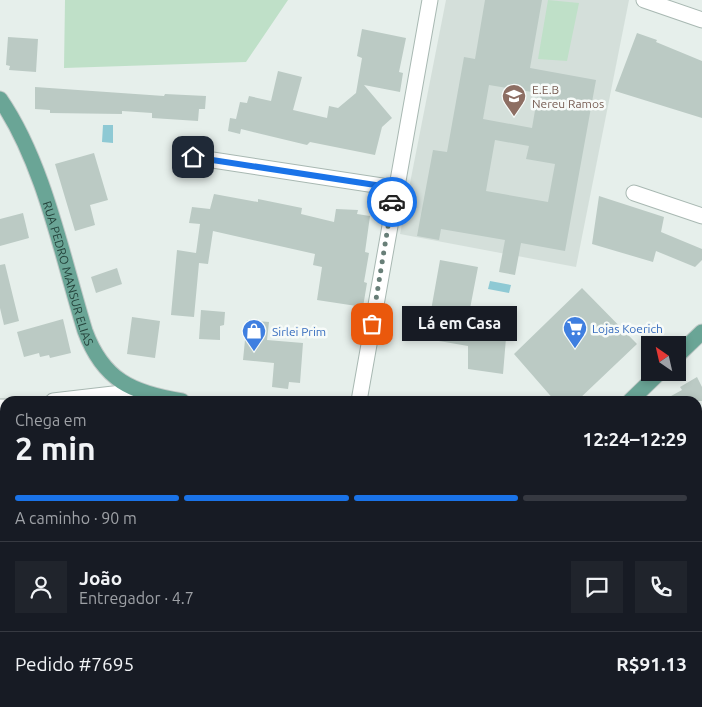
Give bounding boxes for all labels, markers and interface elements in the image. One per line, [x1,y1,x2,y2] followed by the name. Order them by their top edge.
[501,83,527,117] school or university icon: E.E.B Nereu Ramos
[532,83,604,110] place label: E.E.B Nereu Ramos
[172,136,214,178] pin
[179,143,207,171] icon: home
[367,177,417,227] courier
[378,188,406,216] icon: car
[41,199,97,347] street label: RUA PEDRO MANSUR ELIAS
[351,303,393,345] pin
[402,306,517,342] callout: Lá em Casa
[358,310,386,338] icon: bag
[418,314,501,332] text: Lá em Casa
[562,315,588,349] supermarket icon: Lojas Koerich
[241,318,267,352] shop icon: Sirlei Prim
[592,322,663,335] place label: Lojas Koerich
[272,325,326,338] place label: Sirlei Prim
[641,336,686,381] north arrow
[641,336,686,381] map controls
[15,411,87,429] text: Chega em
[582,428,687,450] text: 12:24–12:29
[15,430,96,466] text: 2 min
[15,509,137,527] text: A caminho · 90 m
[15,561,67,613] button: person
[571,561,623,613] button: chat
[635,561,687,613] button: phone
[79,567,122,589] text: João
[79,589,194,607] text: Entregador · 4.7
[15,653,134,675] text: Pedido #7695
[616,653,687,675] text: R$91.13

